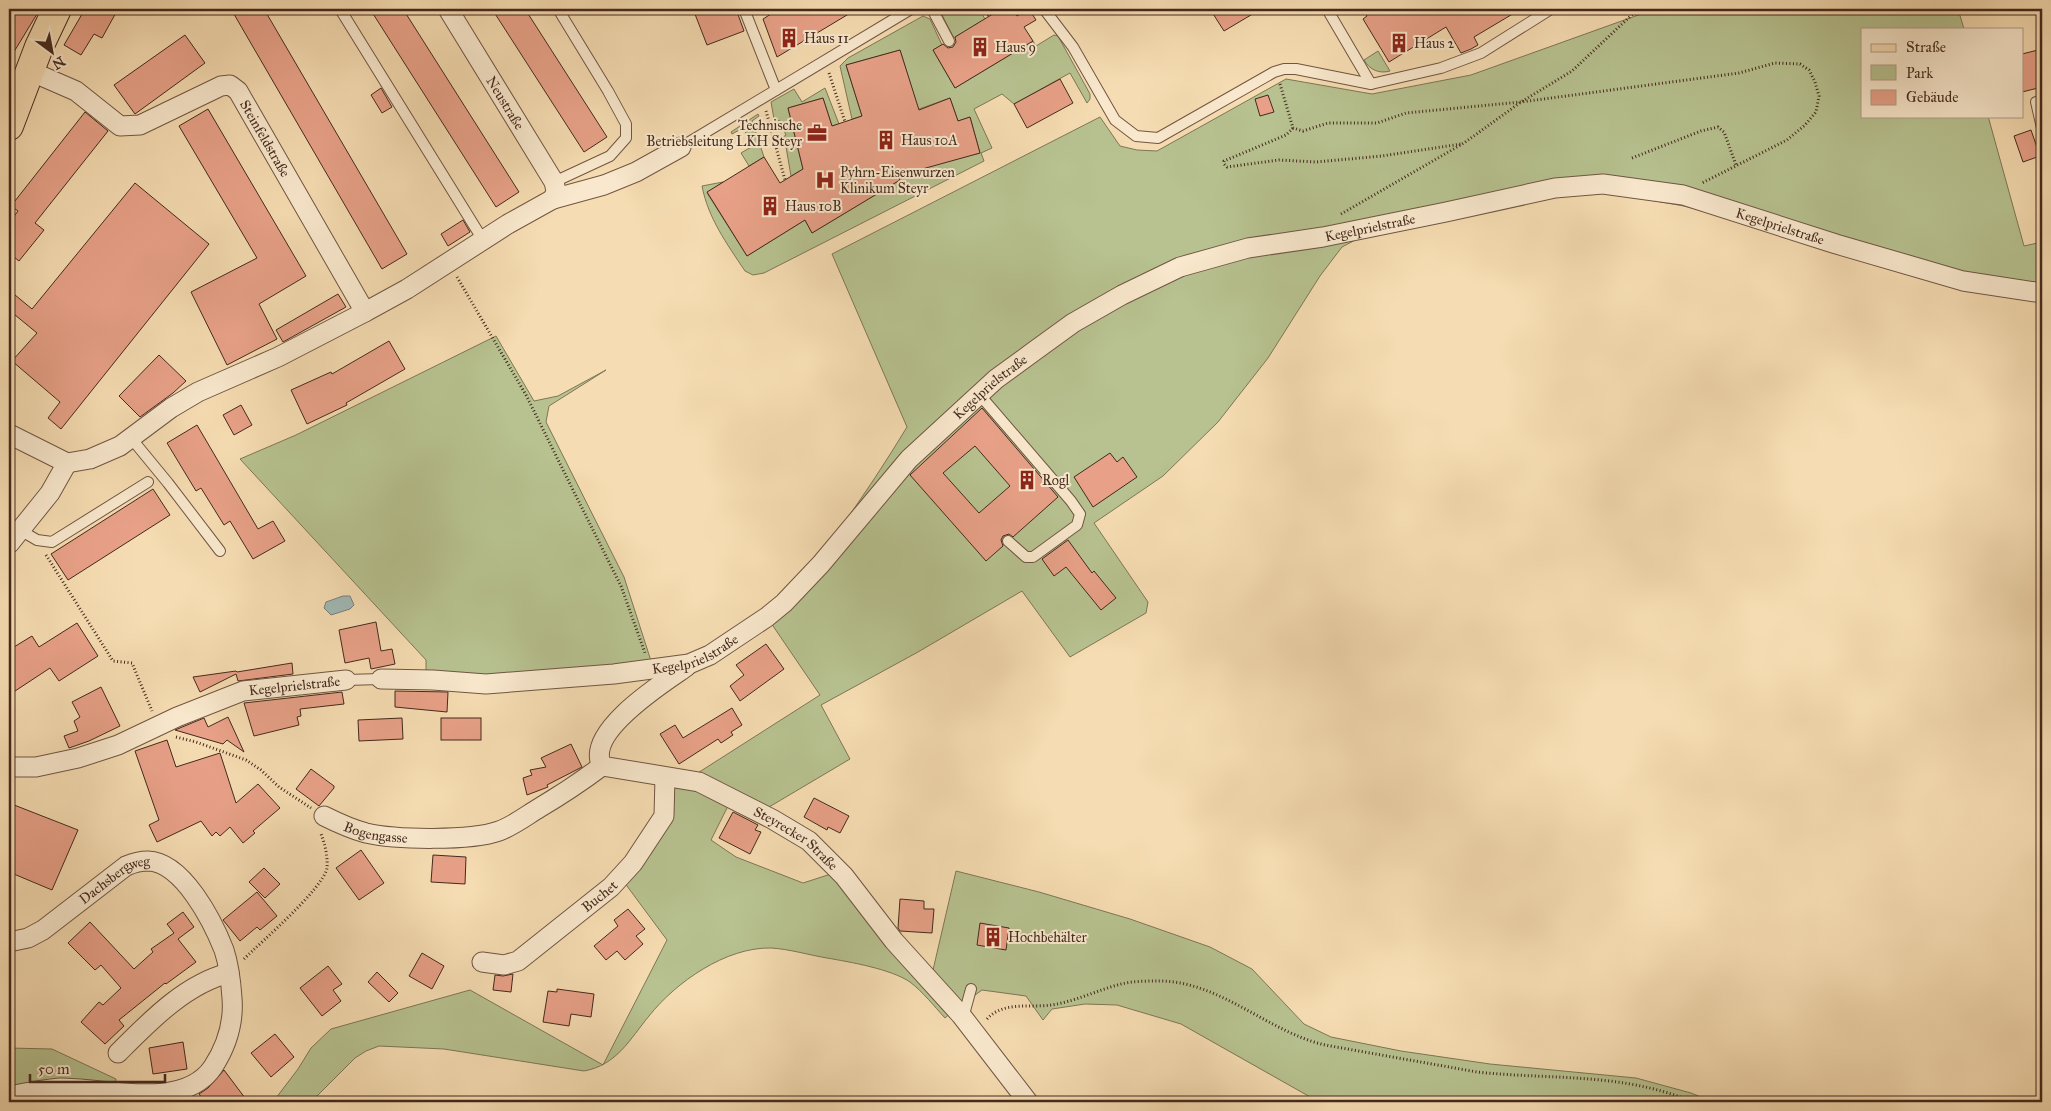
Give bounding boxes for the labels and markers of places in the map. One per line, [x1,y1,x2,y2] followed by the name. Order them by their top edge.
[778,27,800,49] building icon: Haus 11
[804,30,849,47] place label: Haus 11
[1388,32,1410,54] building icon: Haus 2
[1414,35,1455,52] place label: Haus 2
[969,36,991,58] building icon: Haus 9
[995,39,1036,56] place label: Haus 9
[646,117,803,150] place label: Technische Betriebsleitung LKH Steyr
[806,122,828,144] office icon: Technische Betriebsleitung LKH Steyr
[875,129,897,151] building icon: Haus 10A
[901,132,958,149] place label: Haus 10A
[840,164,955,197] place label: Pyhrn-Eisenwurzen Klinikum Steyr
[814,169,836,191] hospital icon: Pyhrn-Eisenwurzen Klinikum Steyr
[759,195,781,217] building icon: Haus 10B
[785,198,841,215] place label: Haus 10B
[1016,469,1038,491] building icon: Rogl
[1042,472,1069,489] place label: Rogl
[982,926,1004,948] building icon: Hochbehälter
[1008,929,1088,946] place label: Hochbehälter

